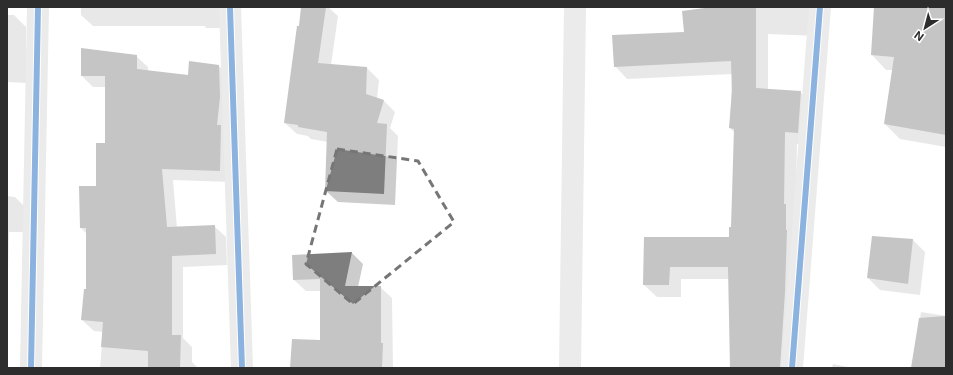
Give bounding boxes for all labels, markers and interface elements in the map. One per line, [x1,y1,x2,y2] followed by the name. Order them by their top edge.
[905,8,945,48] north arrow
[912,28,927,44] text: N

